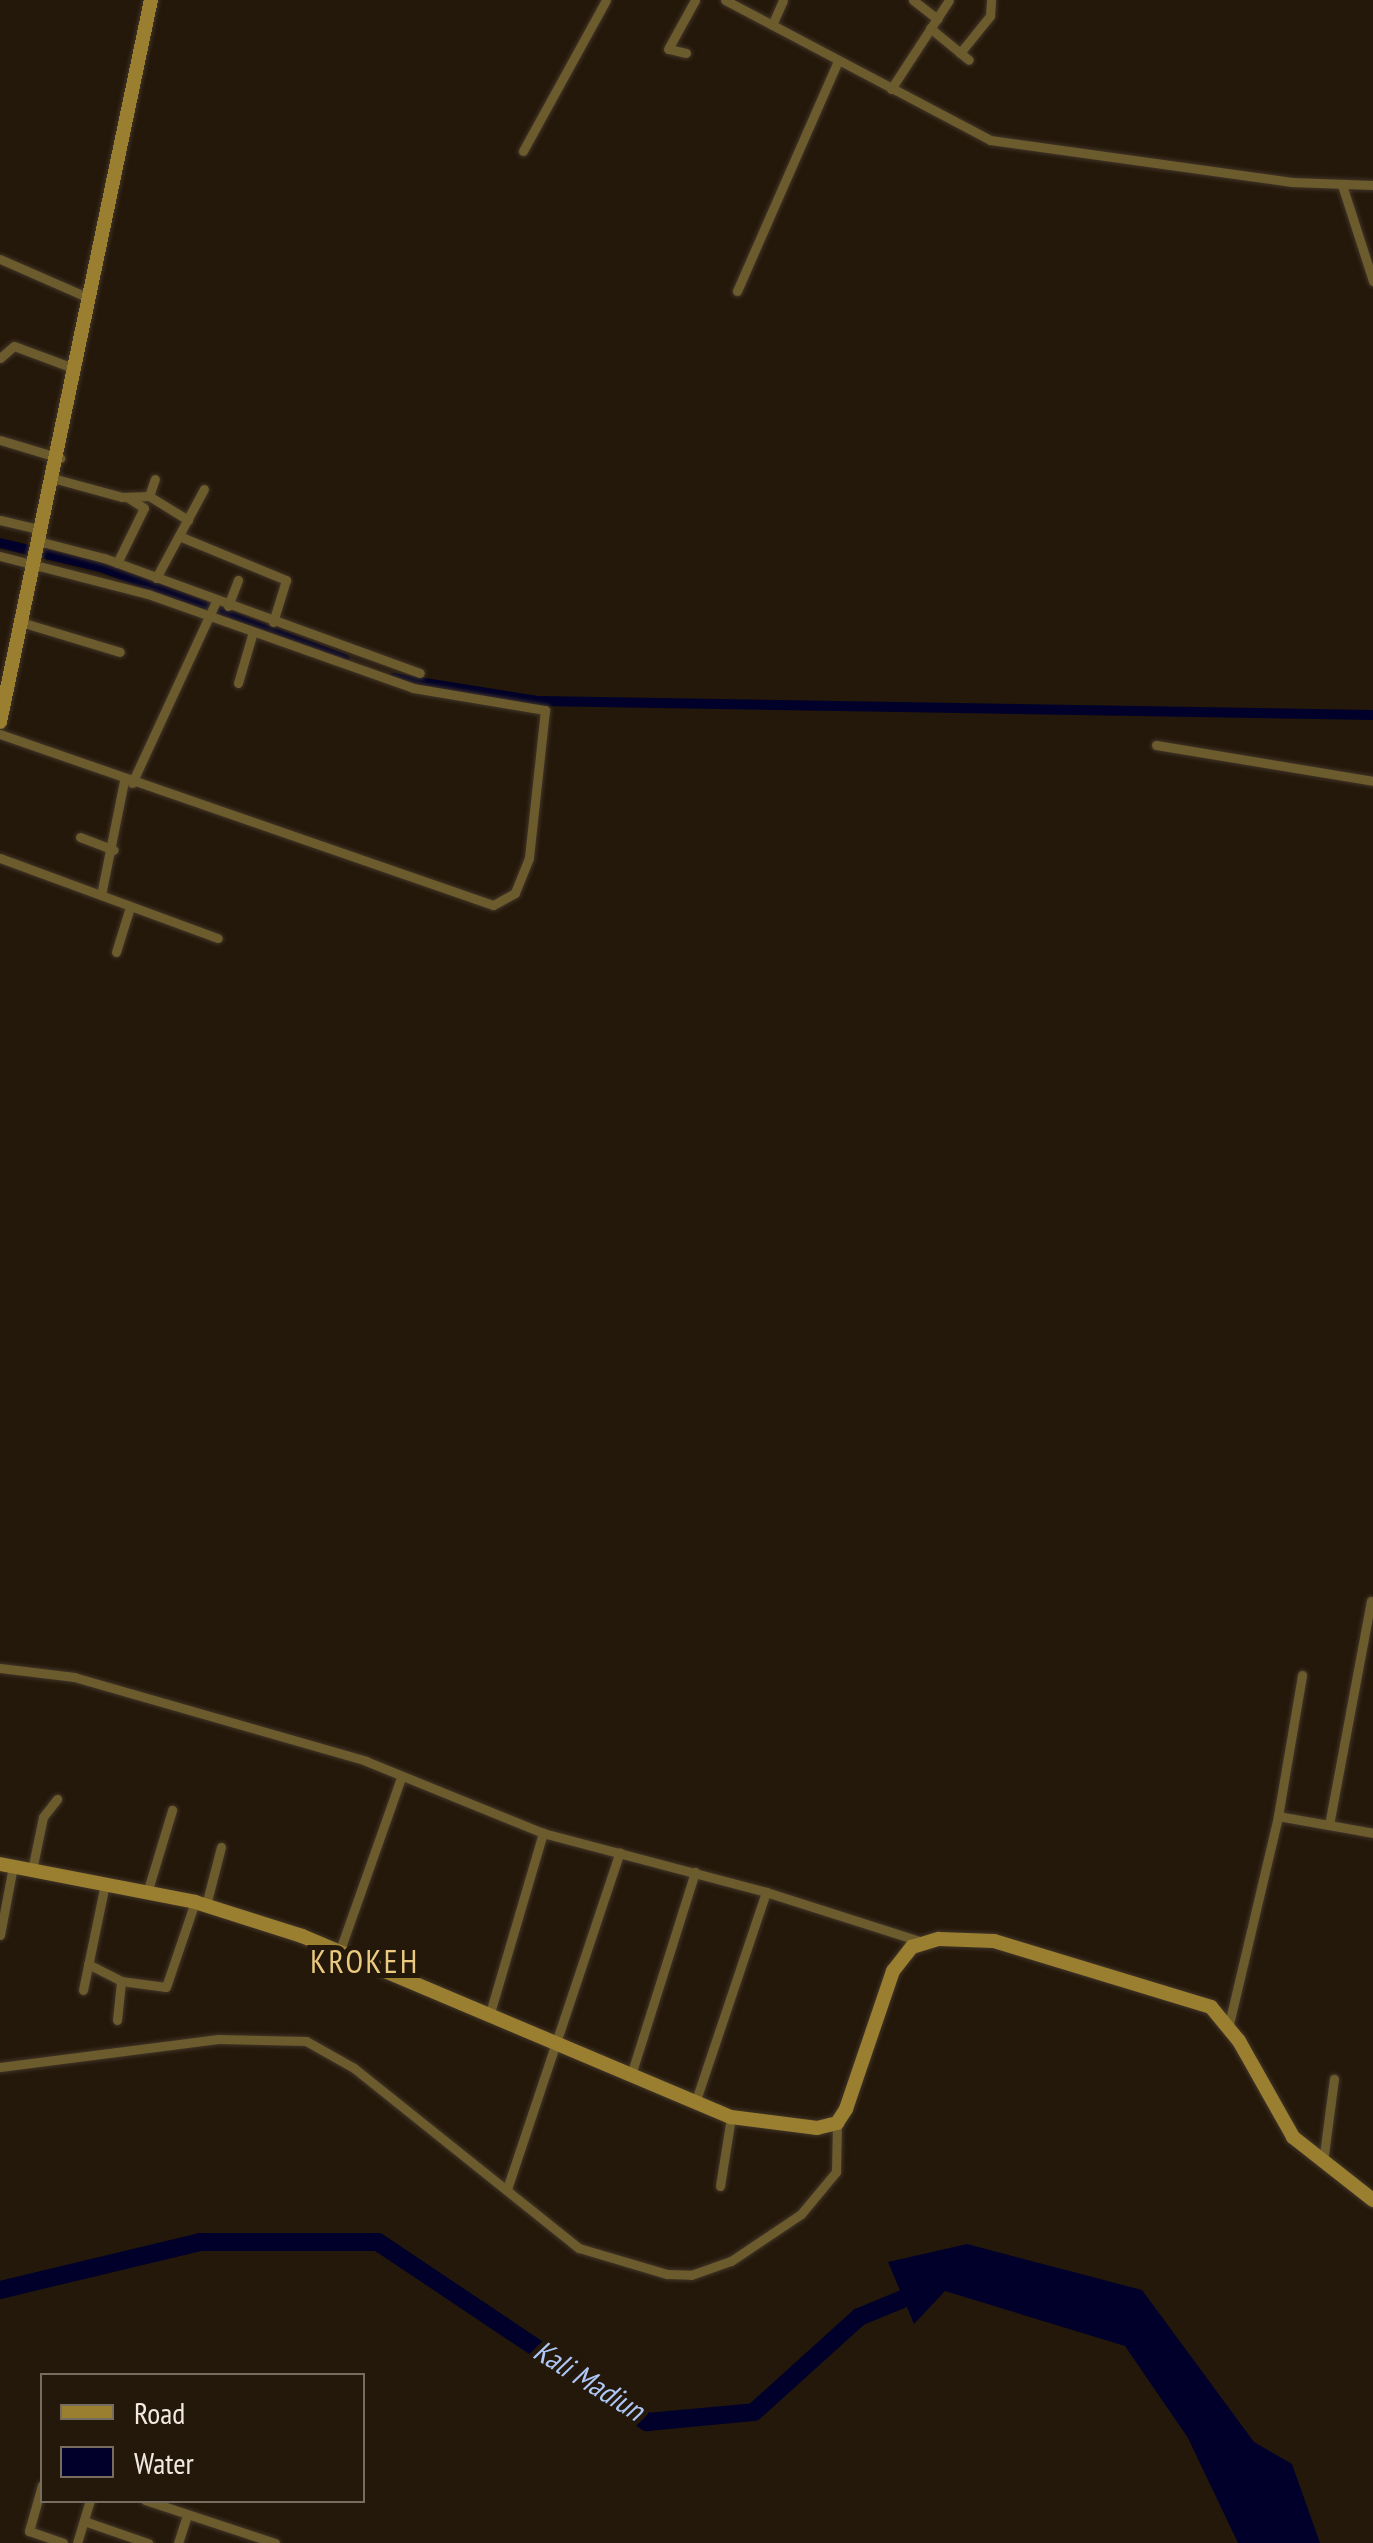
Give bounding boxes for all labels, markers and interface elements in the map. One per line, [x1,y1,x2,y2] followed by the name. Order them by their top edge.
[310,1942,420,1980] district label: KROKEH
[527,2332,651,2428] water label: Kali Madiun
[40,2373,365,2503] legend
[134,2393,185,2432] text: Road
[134,2443,194,2482] text: Water

